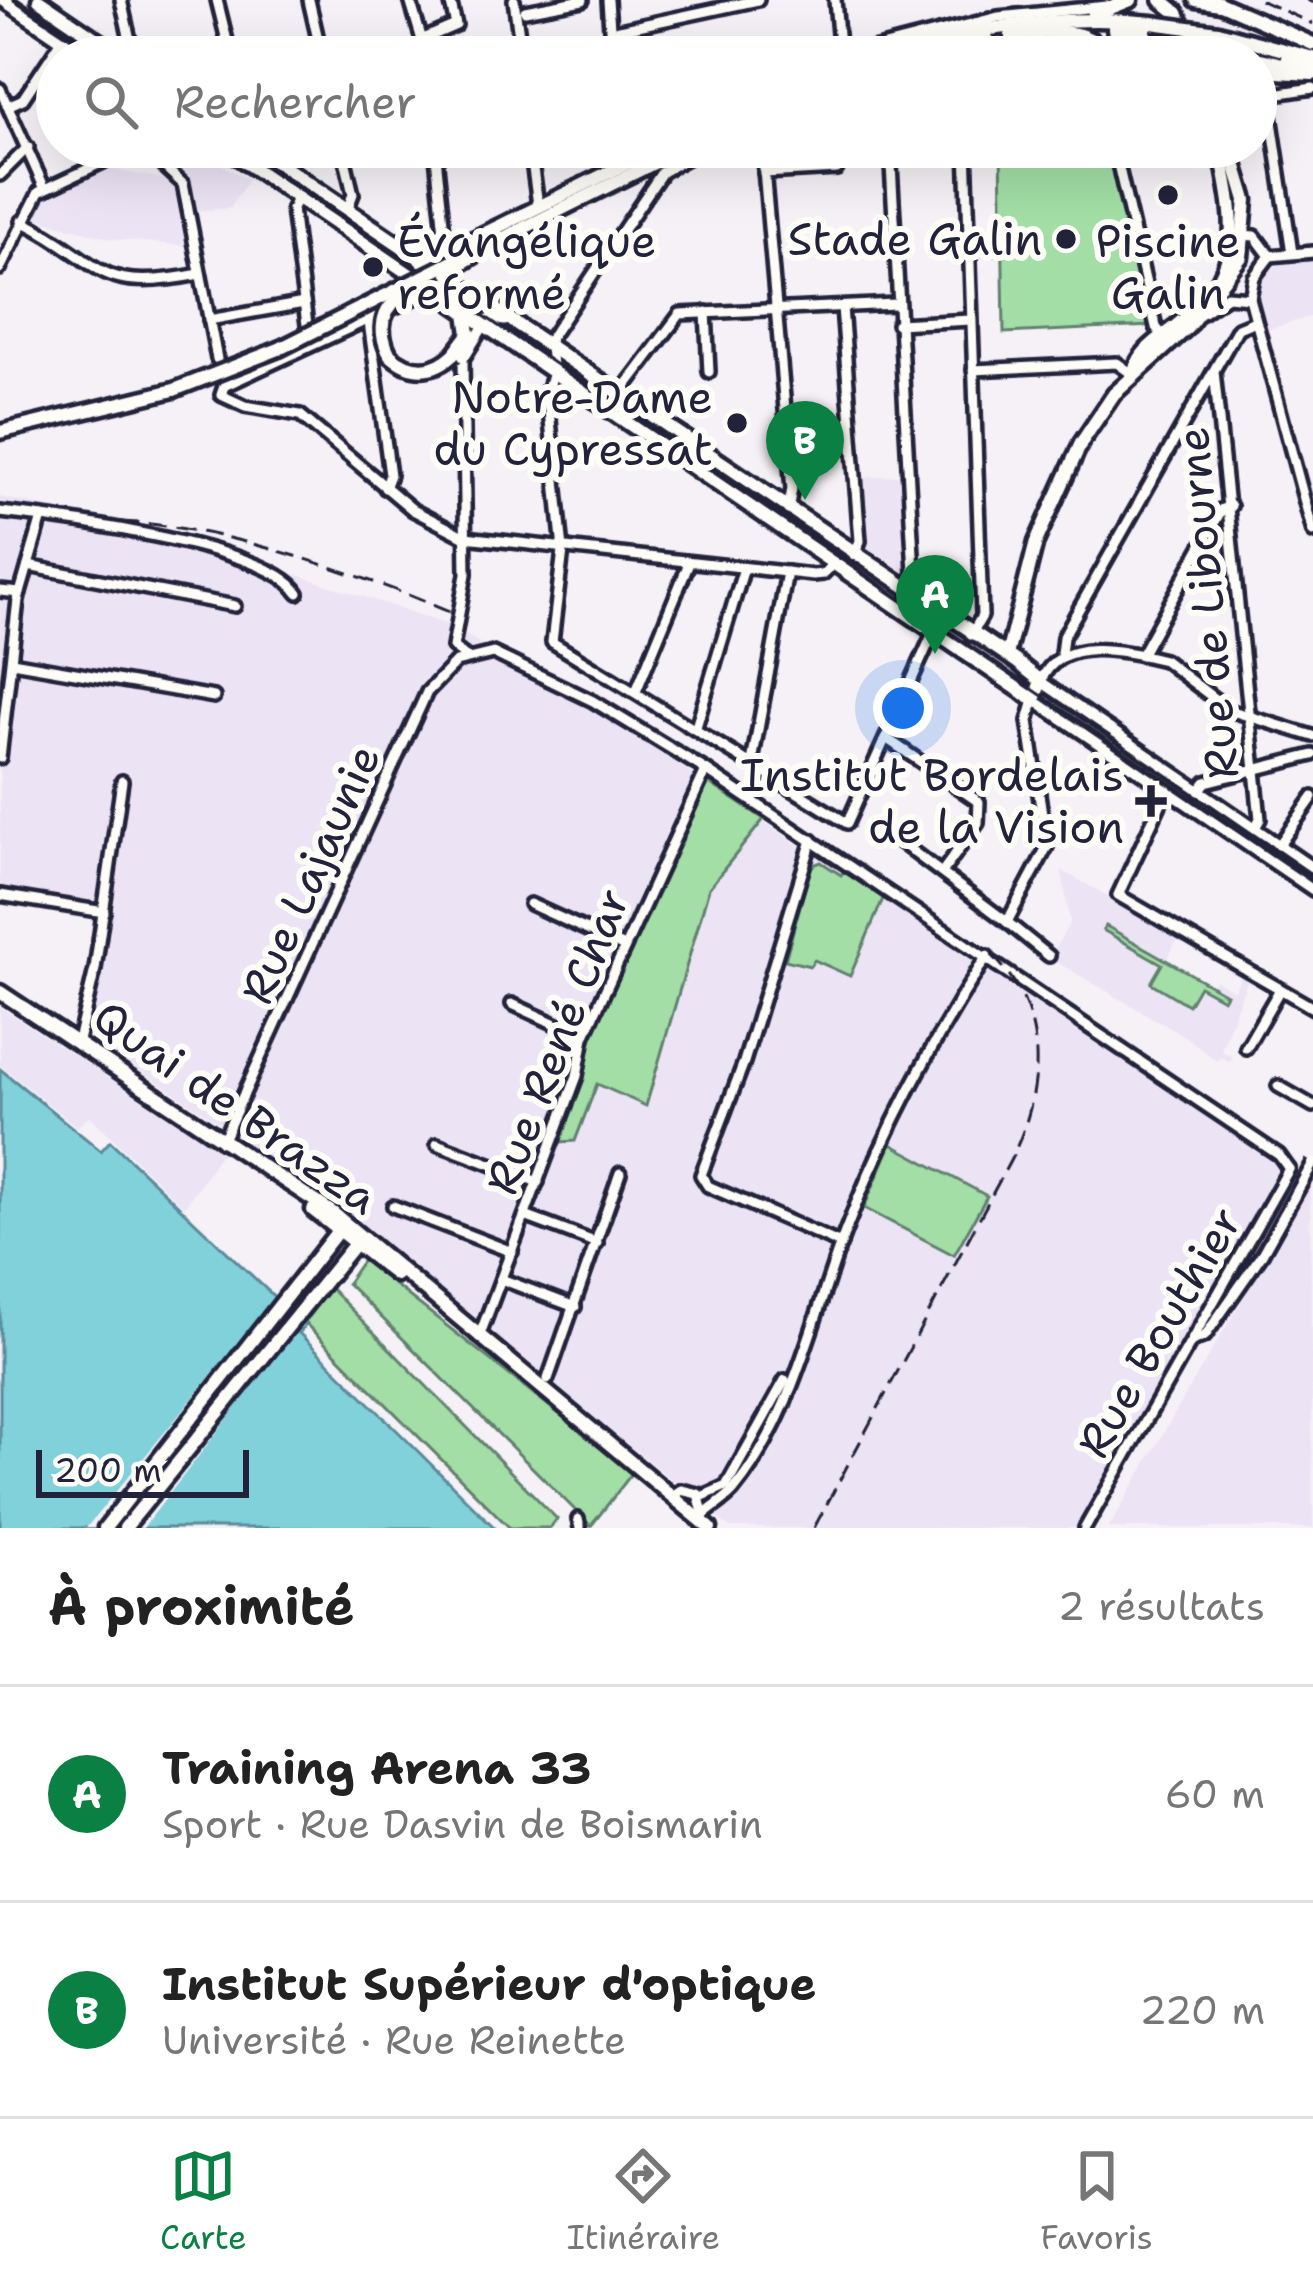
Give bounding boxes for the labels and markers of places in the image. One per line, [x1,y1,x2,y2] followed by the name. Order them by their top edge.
[1155,182,1181,208] marker: Piscine Galin
[788,209,1042,269] place label: Stade Galin
[397,211,656,323] place label: Évangélique reformé
[1095,211,1241,323] place label: Piscine Galin
[1053,226,1079,252] marker: Stade Galin
[360,254,386,280] marker: Évangélique reformé
[433,367,713,479] place label: Notre-Dame du Cypressat
[766,401,844,500] pin: B
[724,410,750,436] marker: Notre-Dame du Cypressat
[896,555,974,654] pin: A
[740,745,1124,857] place label: Institut Bordelais de la Vision
[1135,785,1167,817] marker: Institut Bordelais de la Vision

